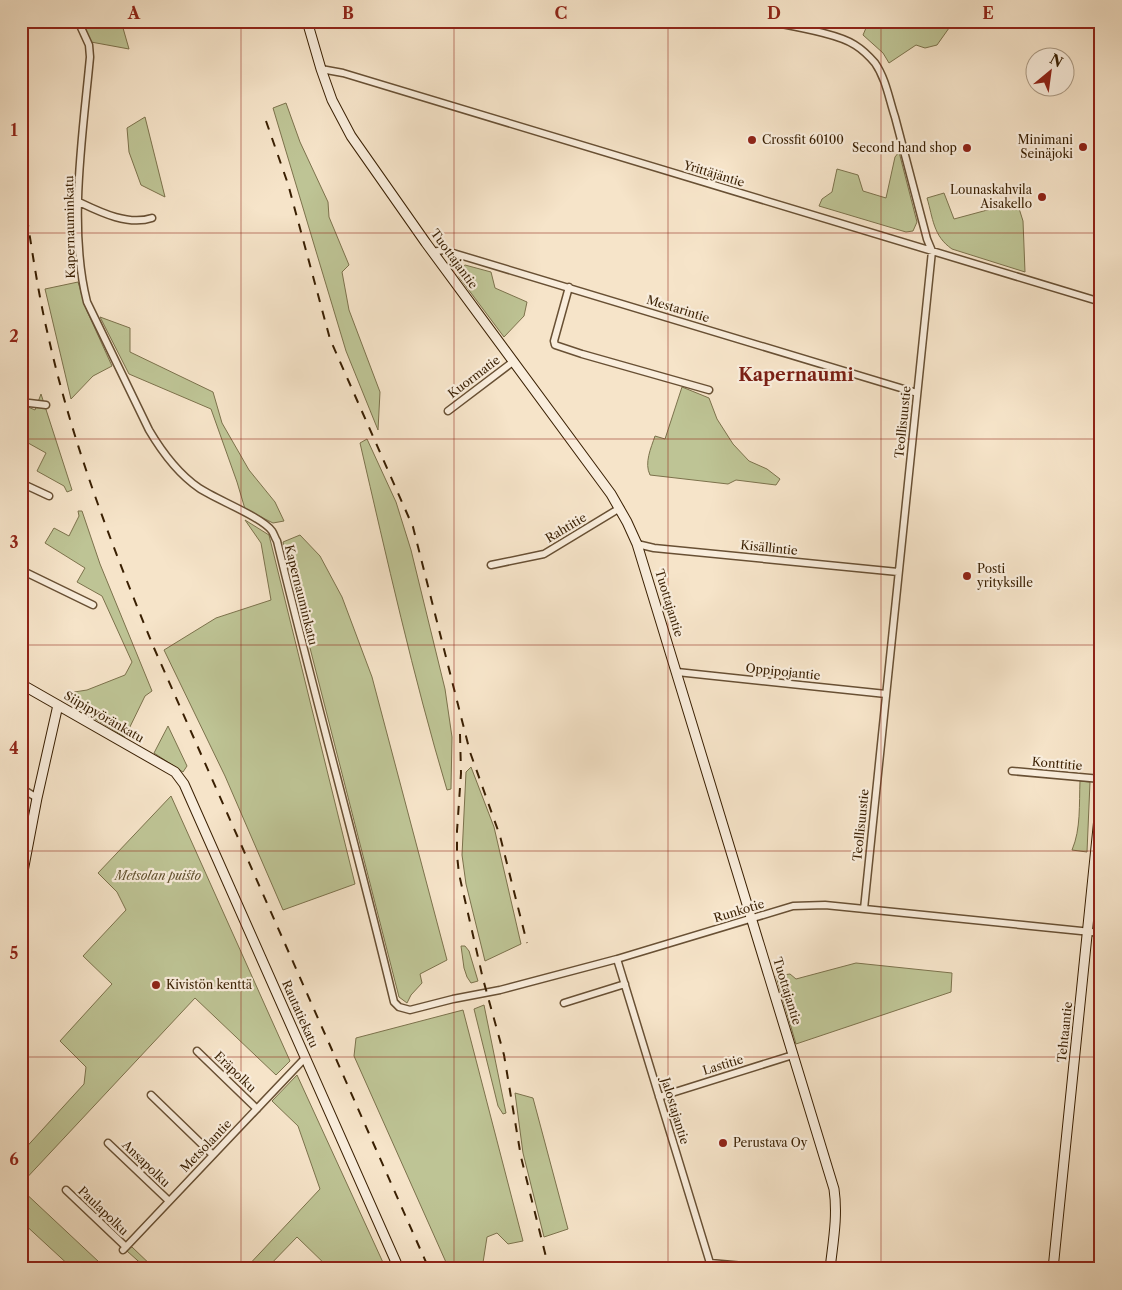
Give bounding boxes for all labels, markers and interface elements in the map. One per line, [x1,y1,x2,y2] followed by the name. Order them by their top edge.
[127,3,141,23] text: A
[342,3,354,23] text: B
[555,3,567,23] text: C
[767,3,781,23] text: D
[982,3,994,23] text: E
[1024,48,1074,98] north arrow
[1047,50,1066,71] text: N
[10,120,18,140] text: 1
[762,132,844,147] place label: Crossfit 60100
[1017,132,1073,161] place label: Minimani Seinäjoki
[746,134,758,146] marker: Crossfit 60100
[852,140,957,155] place label: Second hand shop
[1077,141,1089,153] marker: Minimani Seinäjoki
[961,142,973,154] marker: Second hand shop
[681,157,747,190] street label: Yrittäjäntie
[61,175,78,279] street label: Kapernauminkatu
[950,182,1033,211] place label: Lounaskahvila Aisakello
[1036,191,1048,203] marker: Lounaskahvila Aisakello
[428,226,481,292] street label: Tuottajantie
[645,292,712,325] street label: Mestarintie
[9,326,19,346] text: 2
[445,352,503,401] street label: Kuormatie
[738,364,854,386] district label: Kapernaumi
[891,385,914,459] street label: Teollisuustie
[543,509,589,546] street label: Rahtitie
[9,532,19,552] text: 3
[740,537,799,558] street label: Kisällintie
[282,543,321,647] street label: Kapernauminkatu
[976,561,1033,590] place label: Posti yrityksille
[652,567,687,639] street label: Tuottajantie
[961,570,973,582] marker: Posti yrityksille
[745,660,821,683] street label: Oppipojantie
[62,688,147,746] street label: Siipipyöränkatu
[9,738,19,758] text: 4
[1031,754,1083,773] street label: Konttitie
[849,788,872,862] street label: Teollisuustie
[113,868,201,883] park label: Metsolan puisto
[712,896,766,925] street label: Runkotie
[10,943,19,963] text: 5
[770,955,805,1027] street label: Tuottajantie
[166,977,253,992] place label: Kivistön kenttä
[279,978,322,1050] street label: Rautatiekatu
[150,979,162,991] marker: Kivistön kenttä
[1054,1001,1075,1063] street label: Tehtaantie
[211,1048,260,1096] street label: Eräpolku
[701,1051,745,1078] street label: Lastitie
[658,1074,693,1146] street label: Jalostajantie
[177,1116,235,1175] street label: Metsolantie
[733,1135,808,1150] place label: Perustava Oy
[119,1136,174,1191] street label: Ansapolku
[717,1137,729,1149] marker: Perustava Oy
[9,1149,19,1169] text: 6
[75,1183,132,1239] street label: Paulapolku

